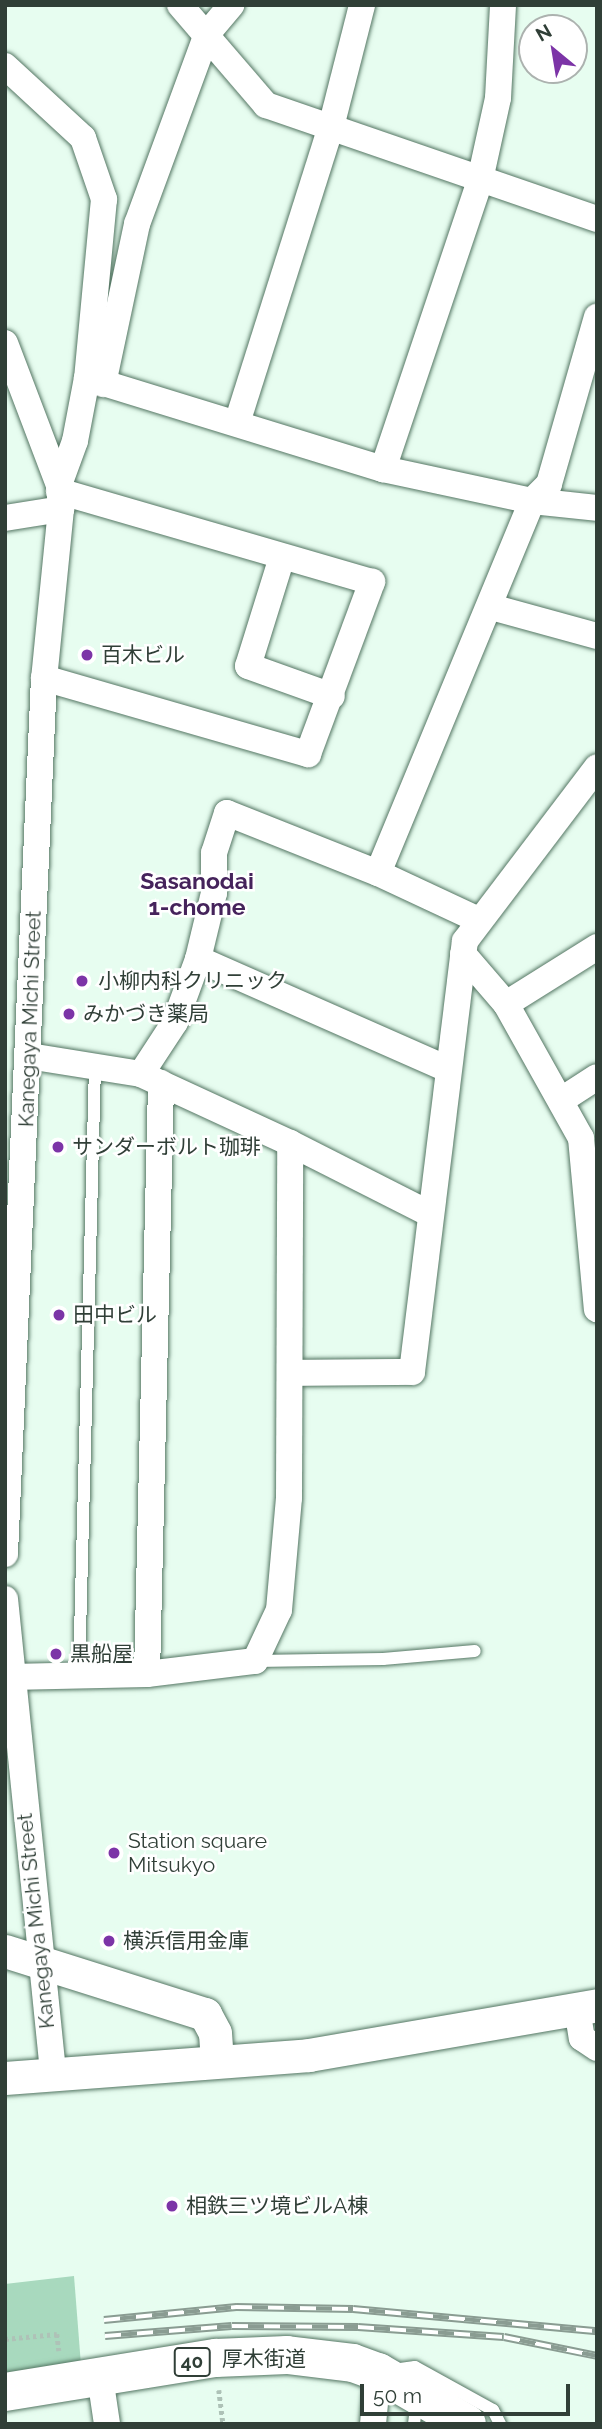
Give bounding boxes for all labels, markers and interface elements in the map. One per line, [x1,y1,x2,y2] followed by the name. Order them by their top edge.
[518,14,588,84] north arrow
[532,19,555,46] text: N
[101,642,185,668] place label: 百木ビル
[79,647,95,663] marker: 百木ビル
[140,867,254,921] district label: Sasanodai 1-chome
[14,910,46,1128] street label: Kanegaya Michi Street
[98,968,287,994] place label: 小柳内科クリニック
[72,971,92,991] marker: 小柳内科クリニック
[83,1001,209,1027] place label: みかづき薬局
[61,1006,77,1022] marker: みかづき薬局
[72,1134,261,1160] place label: サンダーボルト珈琲
[50,1139,66,1155] marker: サンダーボルト珈琲
[73,1302,157,1328] place label: 田中ビル
[51,1307,67,1323] marker: 田中ビル
[70,1641,133,1667] place label: 黒船屋
[48,1646,64,1662] marker: 黒船屋
[12,1812,60,2030] street label: Kanegaya Michi Street
[128,1828,267,1878] place label: Station square Mitsukyo
[106,1845,122,1861] marker: Station square Mitsukyo
[123,1928,249,1954] place label: 横浜信用金庫
[101,1933,117,1949] marker: 横浜信用金庫
[186,2193,368,2219] place label: 相鉄三ツ境ビルA棟
[164,2198,180,2214] marker: 相鉄三ツ境ビルA棟
[173,2346,211,2378] road number: 40
[222,2346,306,2372] street label: 厚木街道
[364,2370,574,2414] scale bar
[373,2383,422,2408] text: 50 m

